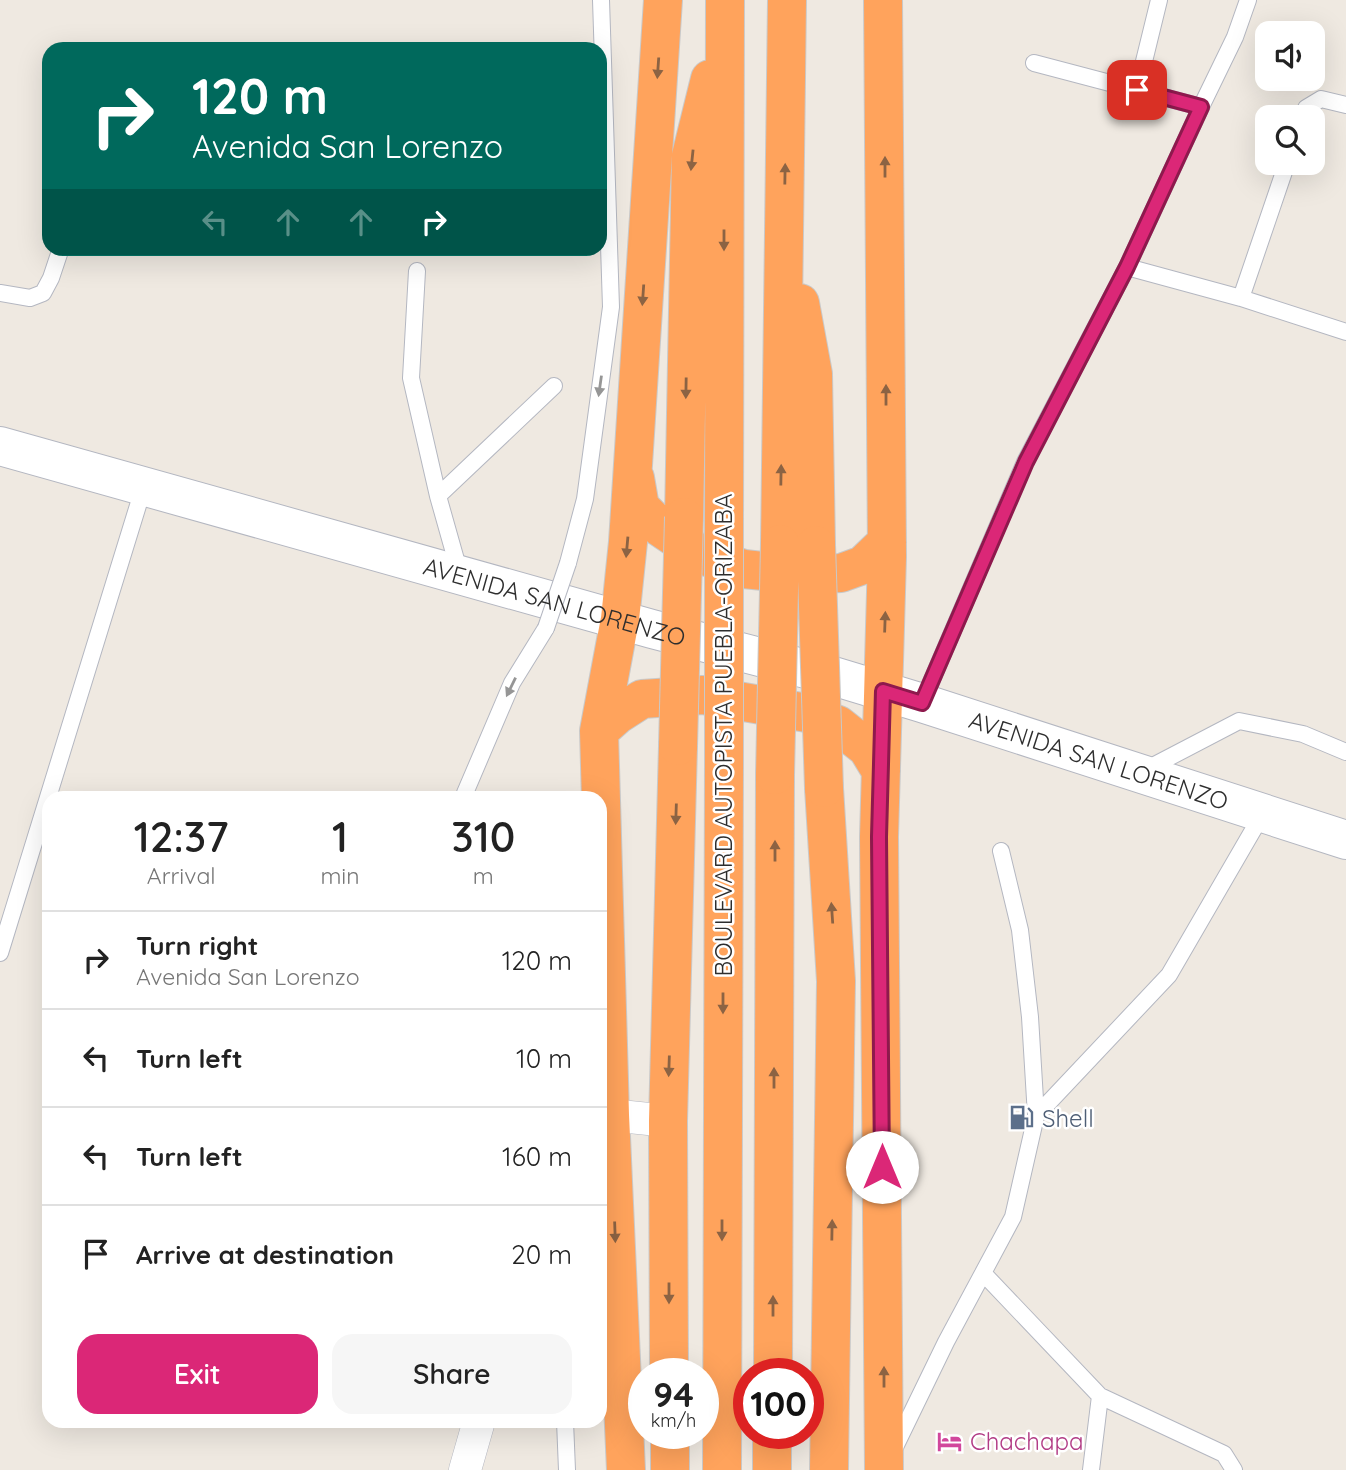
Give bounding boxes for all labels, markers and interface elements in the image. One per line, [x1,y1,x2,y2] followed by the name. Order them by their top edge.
[1255,21,1325,175] map controls
[1255,21,1325,91] button: sound
[652,57,663,79] one-way arrow
[1107,60,1167,120] pin
[192,65,328,126] text: 120 m
[77,70,168,161] icon: right
[1118,71,1156,109] icon: arrive
[1255,105,1325,175] button: search
[192,126,503,166] text: Avenida San Lorenzo
[686,149,697,171] one-way arrow
[879,156,891,178] one-way arrow
[779,163,791,185] one-way arrow
[196,203,234,241] icon: left
[269,203,307,241] icon: ahead
[342,203,380,241] icon: ahead
[415,203,453,241] icon: right
[718,229,730,251] one-way arrow
[638,284,649,306] one-way arrow
[595,375,606,397] one-way arrow
[681,377,692,399] one-way arrow
[880,384,892,406] one-way arrow
[775,464,787,486] one-way arrow
[708,494,738,976] street label: BOULEVARD AUTOPISTA PUEBLA-ORIZABA
[621,536,632,558] one-way arrow
[420,551,689,652] street label: AVENIDA SAN LORENZO
[879,611,891,633] one-way arrow
[505,677,517,697] one-way arrow
[965,704,1232,816] street label: AVENIDA SAN LORENZO
[670,803,682,825] one-way arrow
[134,810,229,863] text: 12:37
[332,810,348,863] text: 1
[451,810,515,863] text: 310
[769,839,781,861] one-way arrow
[147,861,216,890] text: Arrival
[320,861,360,890] text: min
[473,861,494,890] text: m
[826,902,837,924] one-way arrow
[136,929,258,962] text: Turn right
[77,941,115,979] icon: right
[502,944,572,977] text: 120 m
[136,962,360,991] text: Avenida San Lorenzo
[717,992,729,1014] one-way arrow
[77,1039,115,1077] icon: left
[136,1042,243,1075] text: Turn left
[516,1042,572,1075] text: 10 m
[664,1055,675,1077] one-way arrow
[768,1067,780,1089] one-way arrow
[1042,1103,1094,1133] place label: Shell
[1008,1104,1036,1132] fuel station icon: Shell
[845,1130,919,1204] position arrow
[77,1137,115,1175] icon: left
[136,1140,243,1173] text: Turn left
[502,1140,572,1173] text: 160 m
[716,1219,728,1241] one-way arrow
[826,1219,838,1241] one-way arrow
[610,1221,621,1243] one-way arrow
[77,1235,115,1273] icon: arrive
[136,1238,394,1271] text: Arrive at destination
[511,1238,572,1271] text: 20 m
[663,1283,675,1305] one-way arrow
[767,1294,779,1316] one-way arrow
[77,1334,318,1414] button: Exit
[332,1334,572,1414] button: Share
[733,1358,824,1449] speed limit sign: 100
[878,1366,889,1388] one-way arrow
[653,1372,694,1416] text: 94
[651,1409,696,1432] text: km/h
[970,1426,1084,1456] place label: Chachapa
[936,1427,964,1455] hotel icon: Chachapa

